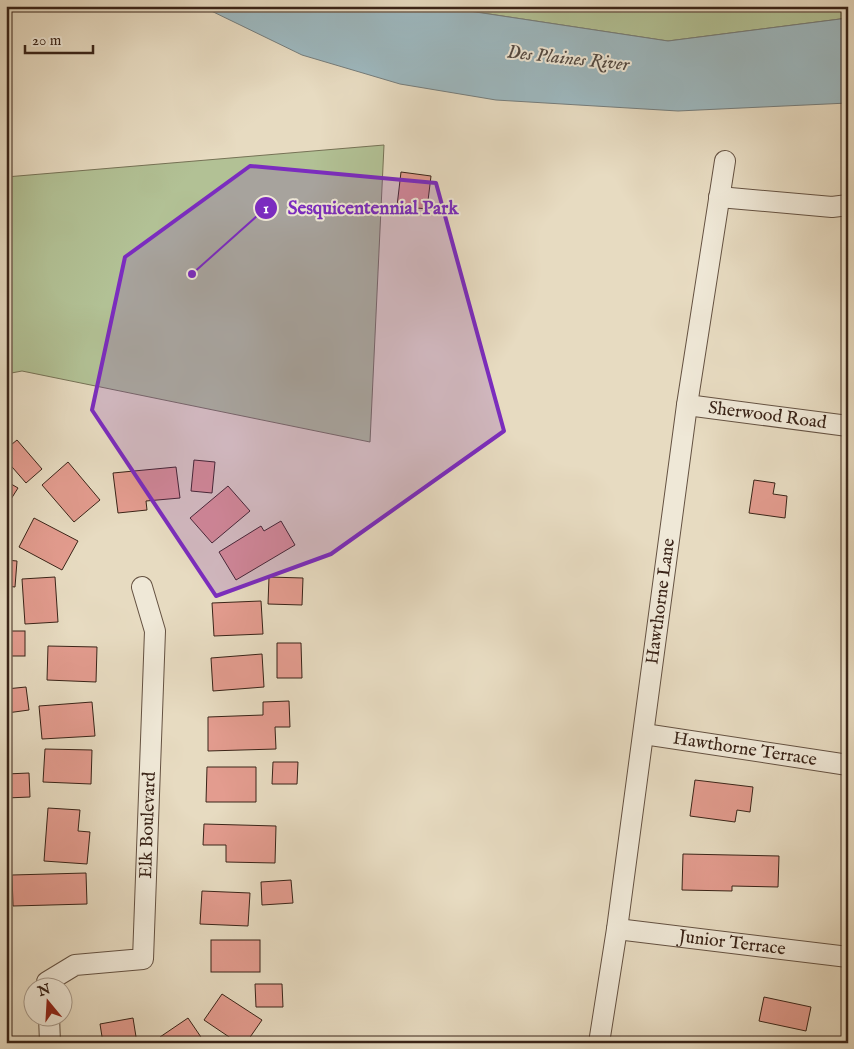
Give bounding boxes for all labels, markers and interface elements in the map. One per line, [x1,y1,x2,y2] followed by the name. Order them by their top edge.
[25,22,92,54] scale bar
[32,31,62,50] text: 20 m
[506,41,632,78] water label: Des Plaines River
[253,191,469,225] callout: Sesquicentennial Park
[288,197,459,221] text: Sesquicentennial Park
[263,199,269,218] text: 1
[707,396,828,435] street label: Sherwood Road
[641,537,681,666] street label: Hawthorne Lane
[671,727,818,772] street label: Hawthorne Terrace
[134,771,161,879] street label: Elk Boulevard
[675,925,787,961] street label: Junior Terrace
[22,976,72,1026] north arrow
[35,980,53,1001] text: N

